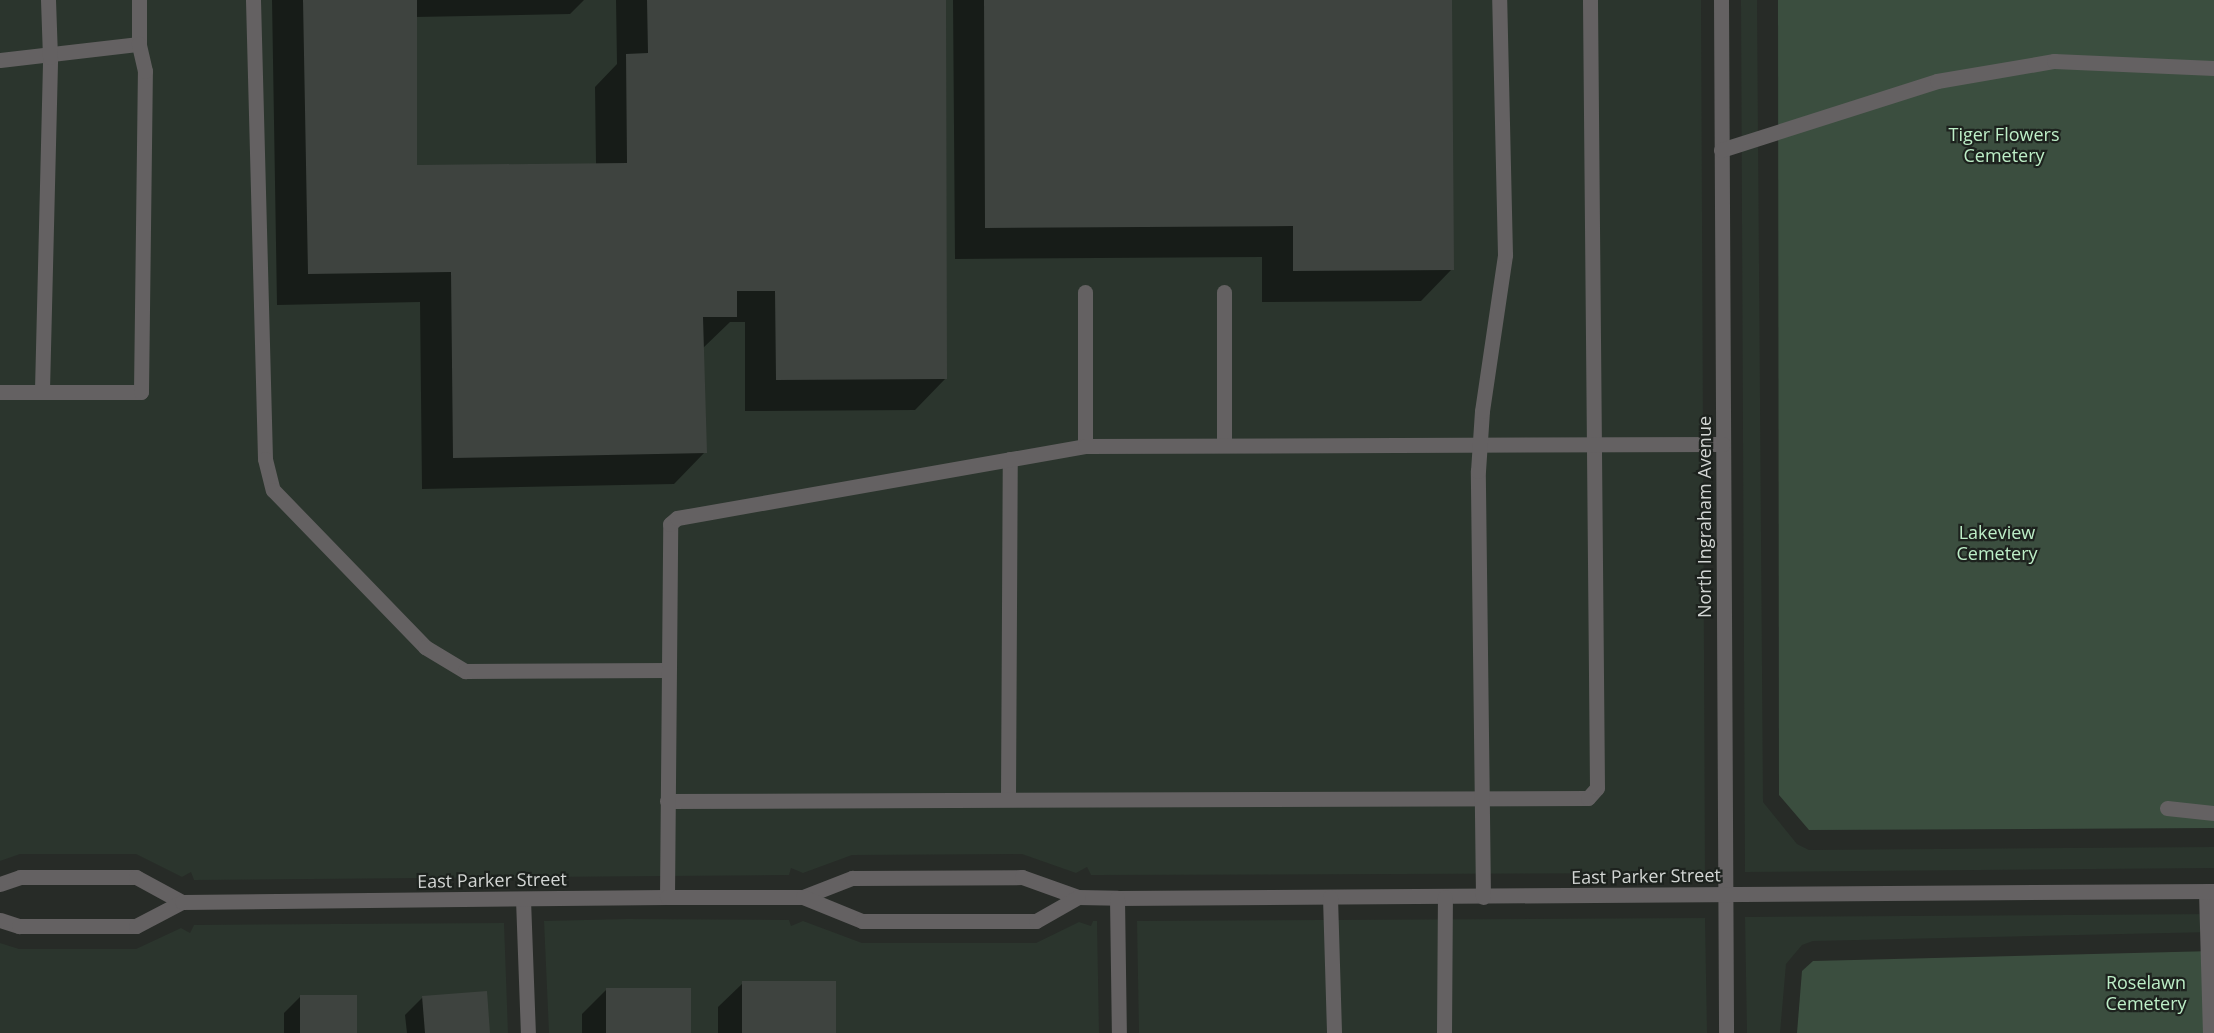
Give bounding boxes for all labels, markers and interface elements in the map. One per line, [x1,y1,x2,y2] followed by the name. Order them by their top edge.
[1948,124,2060,166] park label: Tiger Flowers Cemetery
[1693,416,1715,618] street label: North Ingraham Avenue
[1956,522,2038,564] park label: Lakeview Cemetery
[1571,864,1721,888] street label: East Parker Street
[417,868,567,892] street label: East Parker Street
[2105,972,2187,1014] park label: Roselawn Cemetery

